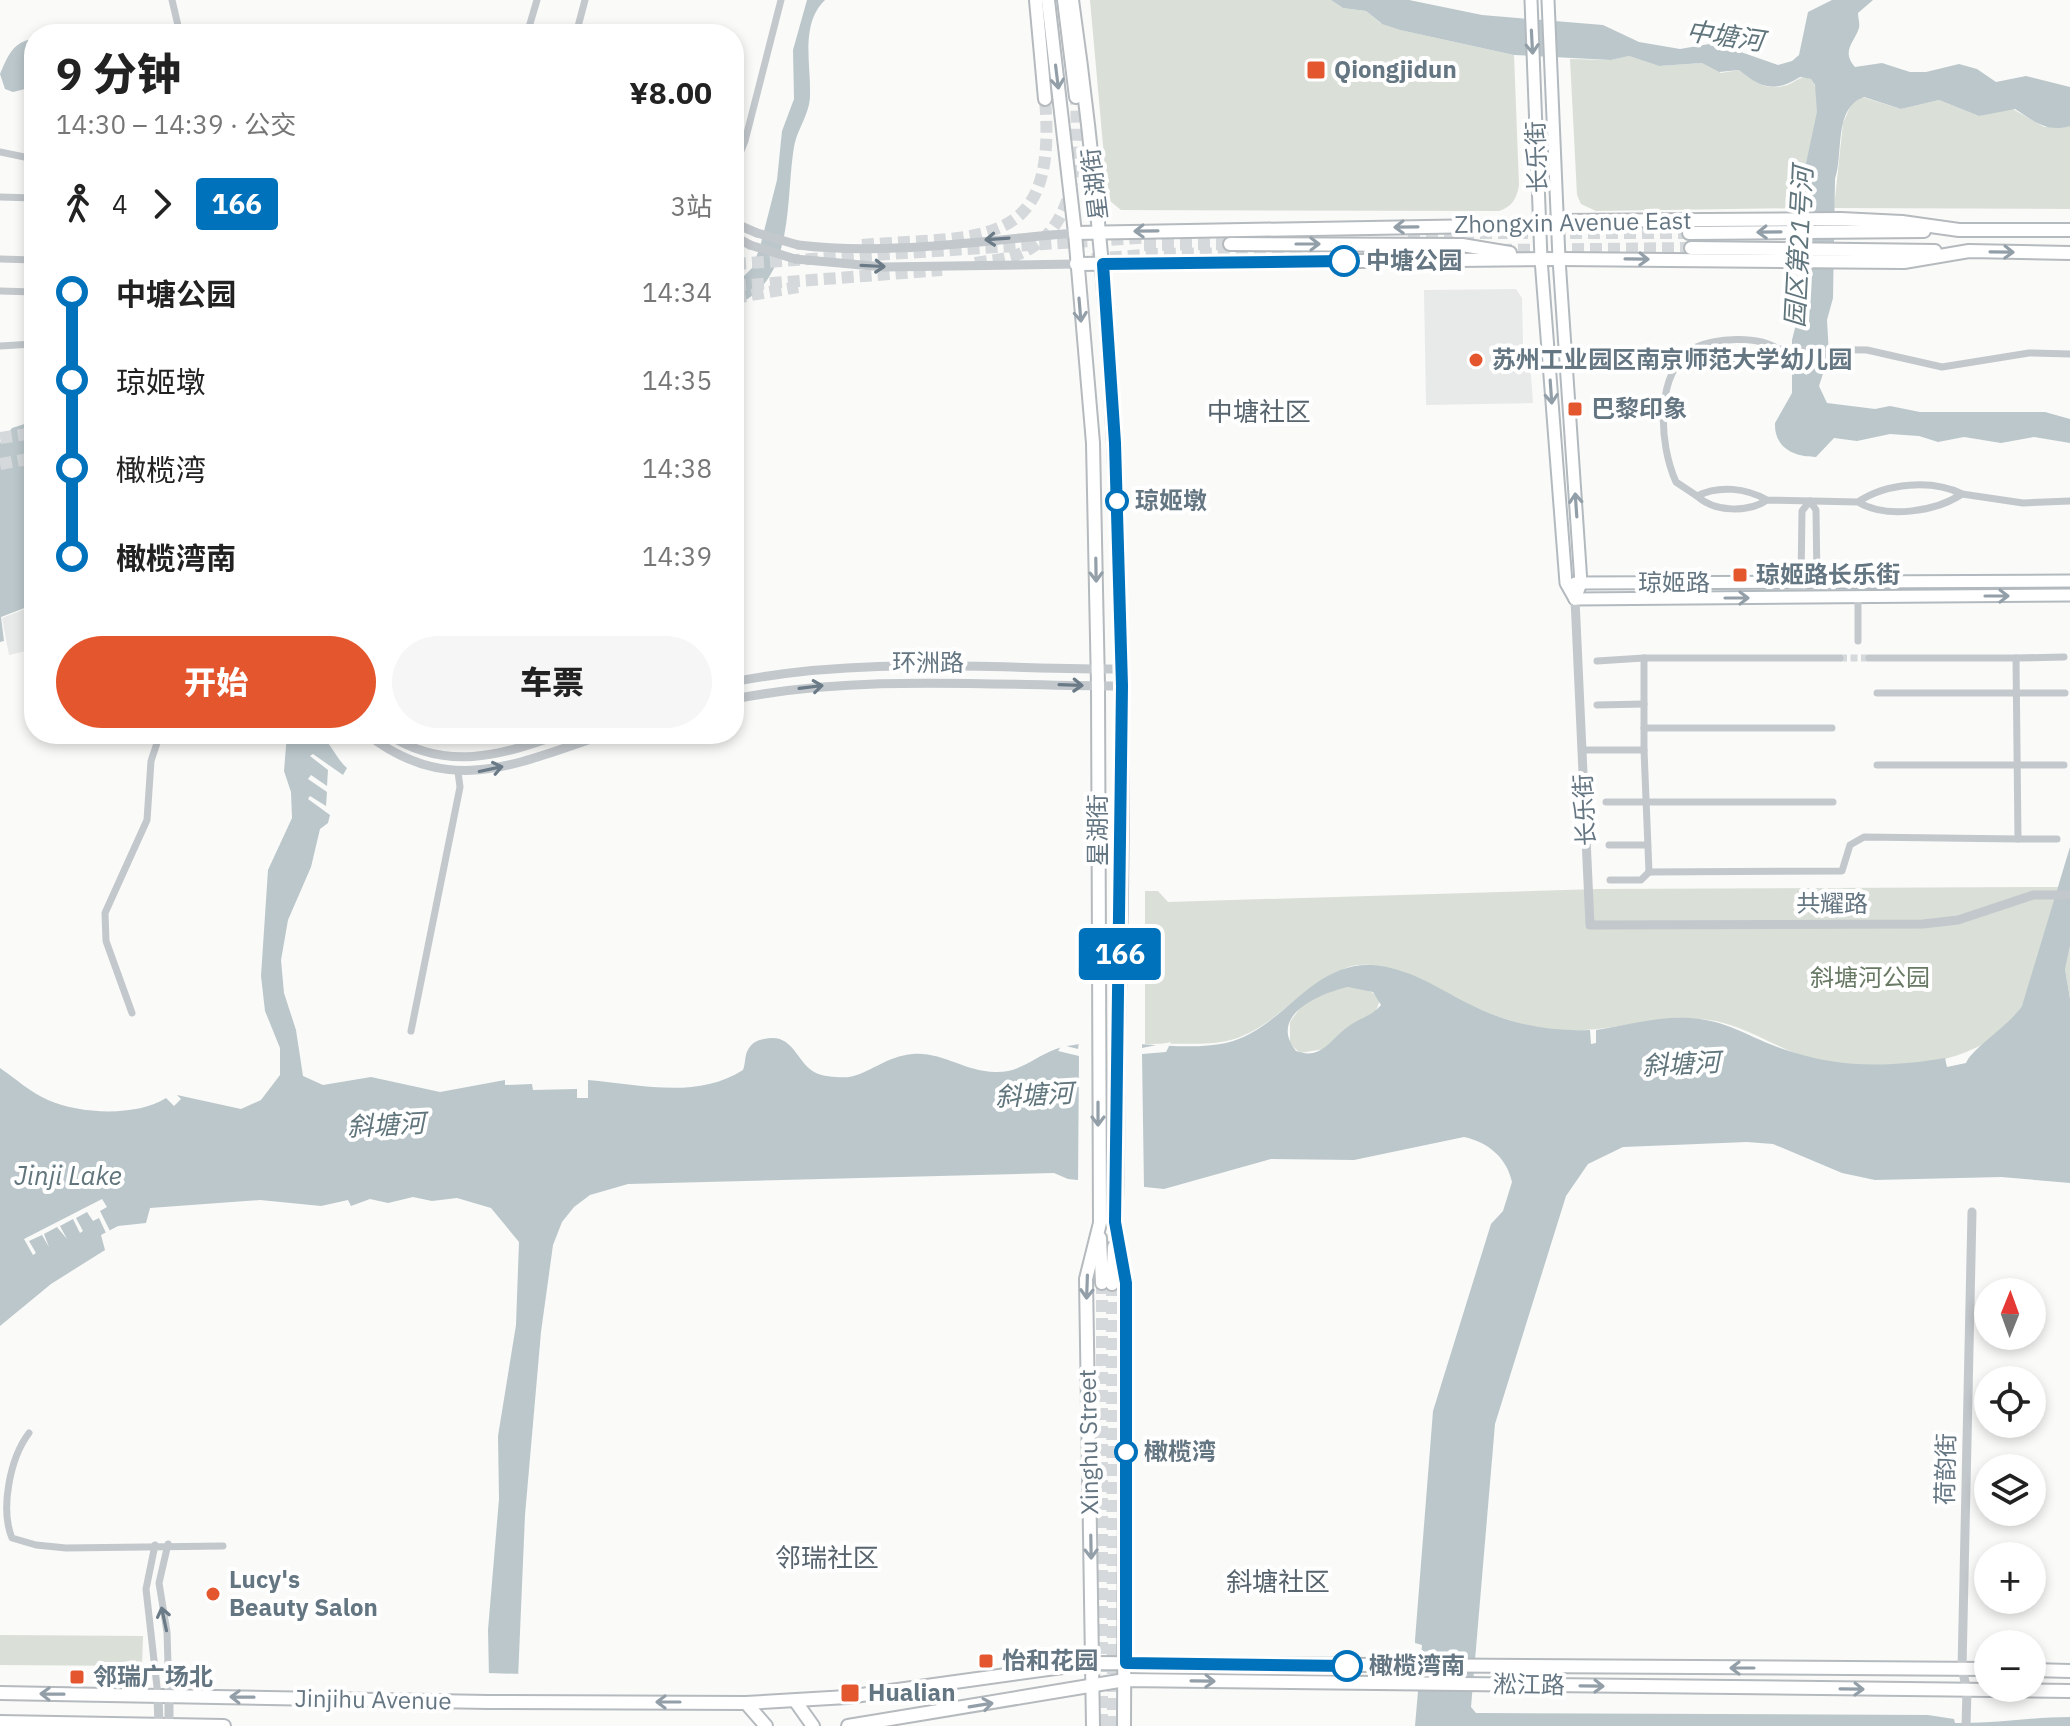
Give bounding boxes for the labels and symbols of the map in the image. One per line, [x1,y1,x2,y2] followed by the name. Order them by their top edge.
[1684,13,1771,58] water label: 中塘河
[1525,28,1540,55] one-way arrow
[1334,53,1457,85] place label: Qiongjidun
[1305,59,1327,81] marker: Qiongjidun
[1050,64,1065,90] one-way arrow
[1519,120,1553,194] street label: 长乐街
[1074,146,1114,222] street label: 星湖街
[1777,161,1819,328] water label: 园区第21号河
[1454,204,1692,240] street label: Zhongxin Avenue East
[1393,219,1420,235] one-way arrow
[1133,223,1160,239] one-way arrow
[1756,225,1783,240] one-way arrow
[984,232,1011,247] one-way arrow
[1294,236,1321,252] one-way arrow
[1366,244,1462,276] place label: 中塘公园
[1988,244,2015,260] one-way arrow
[1329,246,1359,276] marker: 中塘公园
[1623,251,1650,267] one-way arrow
[859,259,886,274] one-way arrow
[1073,296,1088,323] one-way arrow
[1492,343,1852,375] place label: 苏州工业园区南京师范大学幼儿园
[1467,351,1485,369] marker: 苏州工业园区南京师范大学幼儿园
[1544,378,1559,405] one-way arrow
[1591,392,1687,424] place label: 巴黎印象
[1207,394,1311,428] district label: 中塘社区
[1566,400,1584,418] marker: 巴黎印象
[1135,484,1207,516] place label: 琼姬墩
[1106,490,1128,512] marker: 琼姬墩
[1568,492,1583,519] one-way arrow
[1088,556,1103,583] one-way arrow
[1756,558,1900,590] place label: 琼姬路长乐街
[1638,566,1710,598] street label: 琼姬路
[1731,566,1749,584] marker: 琼姬路长乐街
[1983,588,2010,604] one-way arrow
[1723,590,1750,606] one-way arrow
[892,646,964,678] street label: 环洲路
[1057,677,1084,692] one-way arrow
[798,679,823,694] one-way arrow
[477,761,503,776] one-way arrow
[1566,773,1602,847] street label: 长乐街
[1081,794,1113,866] street label: 星湖街
[1796,887,1868,919] street label: 共耀路
[1074,928,1166,980] line badge: 166
[1810,961,1930,993] park label: 斜塘河公园
[1641,1044,1726,1082] water label: 斜塘河
[994,1075,1079,1113] water label: 斜塘河
[1090,1100,1105,1127] one-way arrow
[346,1105,431,1143] water label: 斜塘河
[14,1158,122,1192] water label: Jinji Lake
[1080,1273,1095,1300] one-way arrow
[1974,1278,2046,1350] north arrow
[1071,1369,1105,1515] street label: Xinghu Street
[1928,1433,1962,1505] street label: 荷韵街
[1144,1435,1216,1467] place label: 橄榄湾
[1115,1441,1137,1463] marker: 橄榄湾
[1083,1533,1098,1560] one-way arrow
[775,1540,879,1574] district label: 邻瑞社区
[229,1563,378,1623] place label: Lucy's Beauty Salon
[1226,1564,1330,1598] district label: 斜塘社区
[204,1585,222,1603] marker: Lucy's Beauty Salon
[156,1607,171,1633] one-way arrow
[1002,1644,1098,1676] place label: 怡和花园
[1369,1649,1465,1681] place label: 橄榄湾南
[1332,1651,1362,1681] marker: 橄榄湾南
[977,1652,995,1670] marker: 怡和花园
[93,1660,213,1692] place label: 邻瑞广场北
[1729,1660,1756,1676] one-way arrow
[1493,1667,1565,1701] street label: 淞江路
[68,1668,86,1686] marker: 邻瑞广场北
[1189,1673,1216,1688] one-way arrow
[868,1676,955,1708] place label: Hualian
[1578,1678,1605,1694] one-way arrow
[1838,1681,1865,1697] one-way arrow
[294,1682,452,1716] street label: Jinjihu Avenue
[839,1682,861,1704] marker: Hualian
[39,1686,66,1701] one-way arrow
[229,1689,256,1705] one-way arrow
[655,1694,682,1710] one-way arrow
[968,1697,993,1712] one-way arrow

